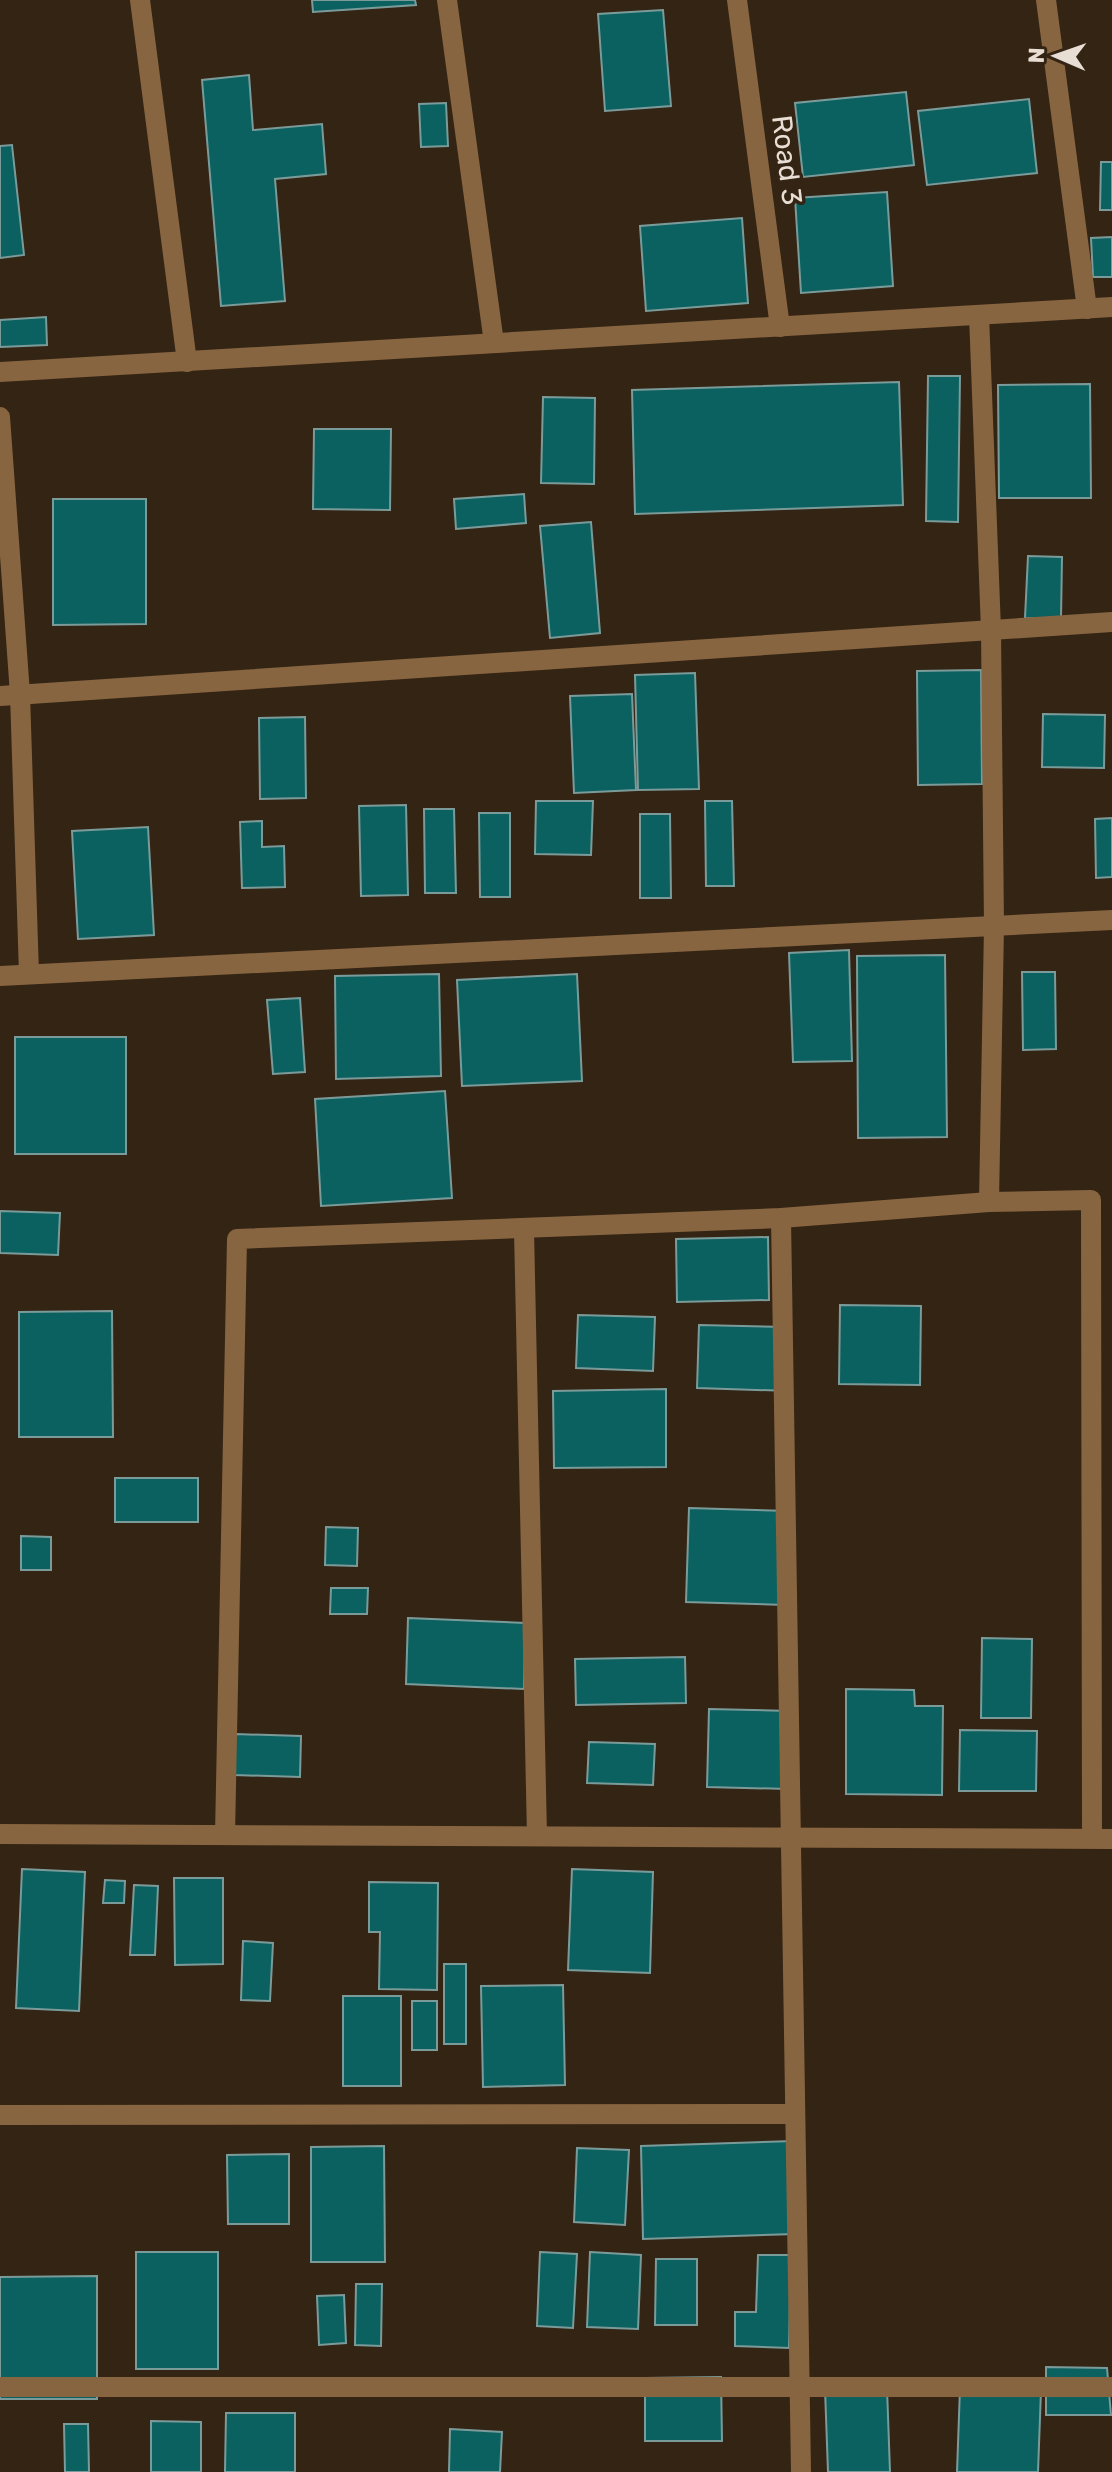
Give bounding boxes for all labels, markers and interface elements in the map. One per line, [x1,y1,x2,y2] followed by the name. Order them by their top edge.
[1016,16,1096,96] north arrow
[1023,47,1050,64] text: N
[765,113,809,207] street label: Road 3

